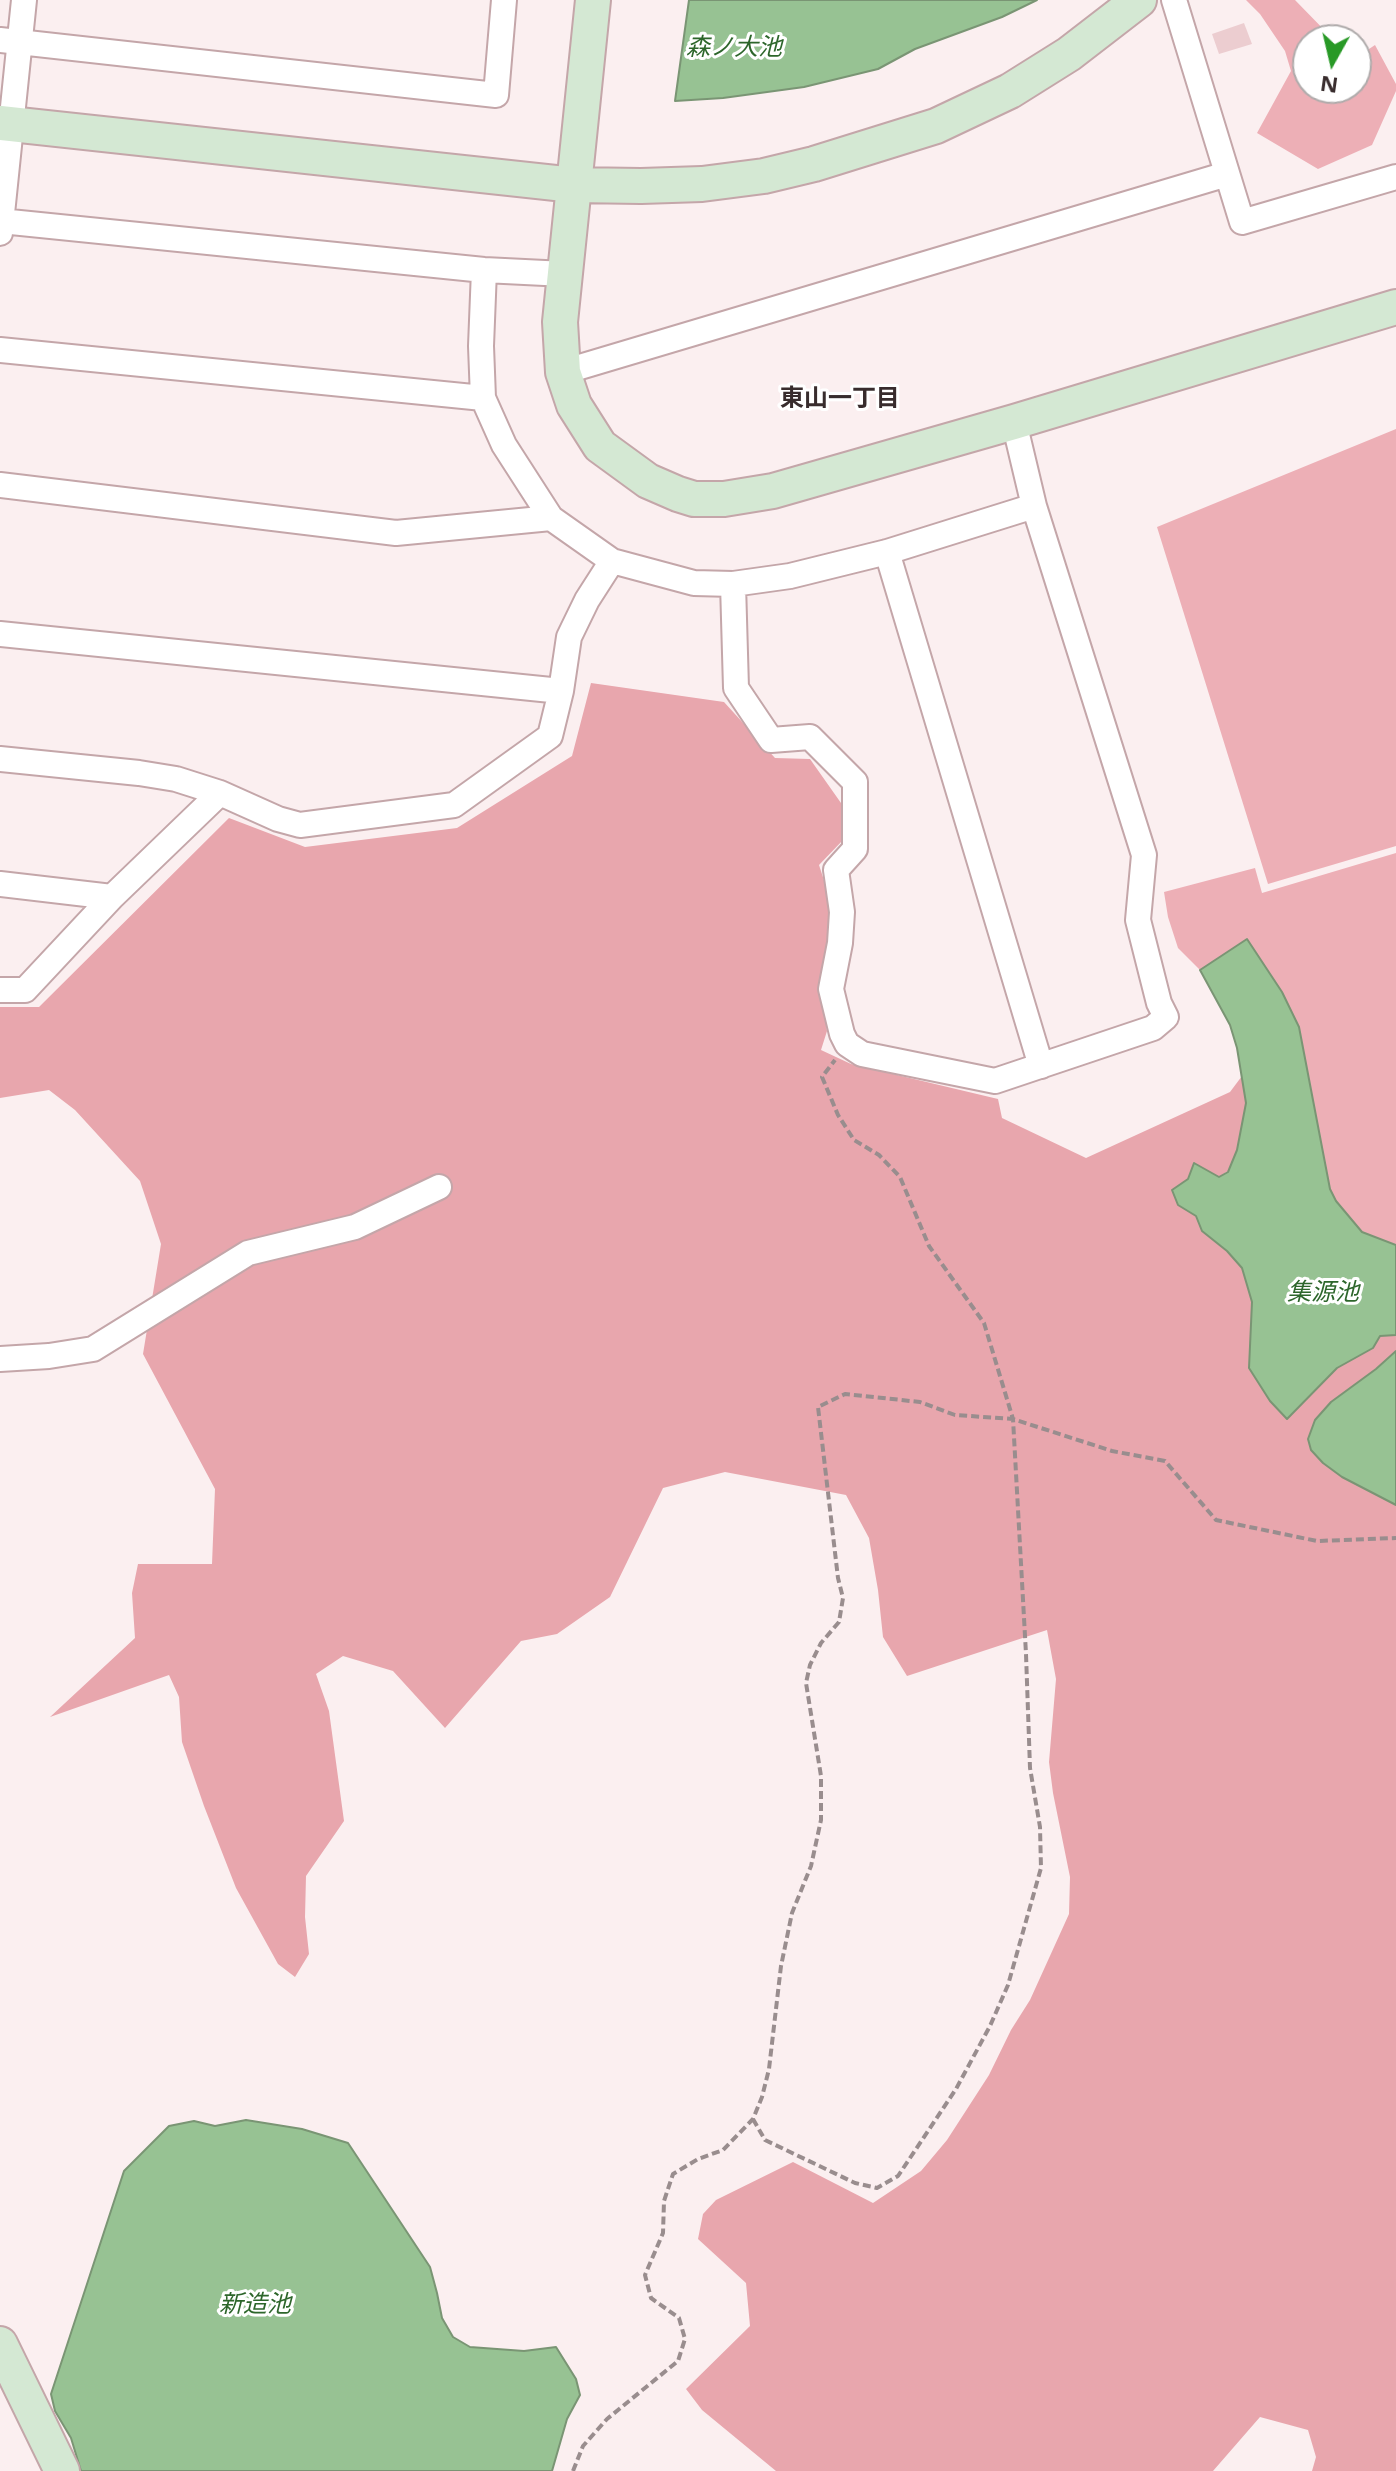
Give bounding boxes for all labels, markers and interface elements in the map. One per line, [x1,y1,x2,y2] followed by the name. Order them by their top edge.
[1292,24,1372,104] north arrow
[686,34,782,62] water label: 森ノ大池
[1318,70,1340,102] text: N
[780,385,900,413] district label: 東山一丁目
[1287,1279,1359,1307] water label: 集源池
[219,2291,291,2319] water label: 新造池

